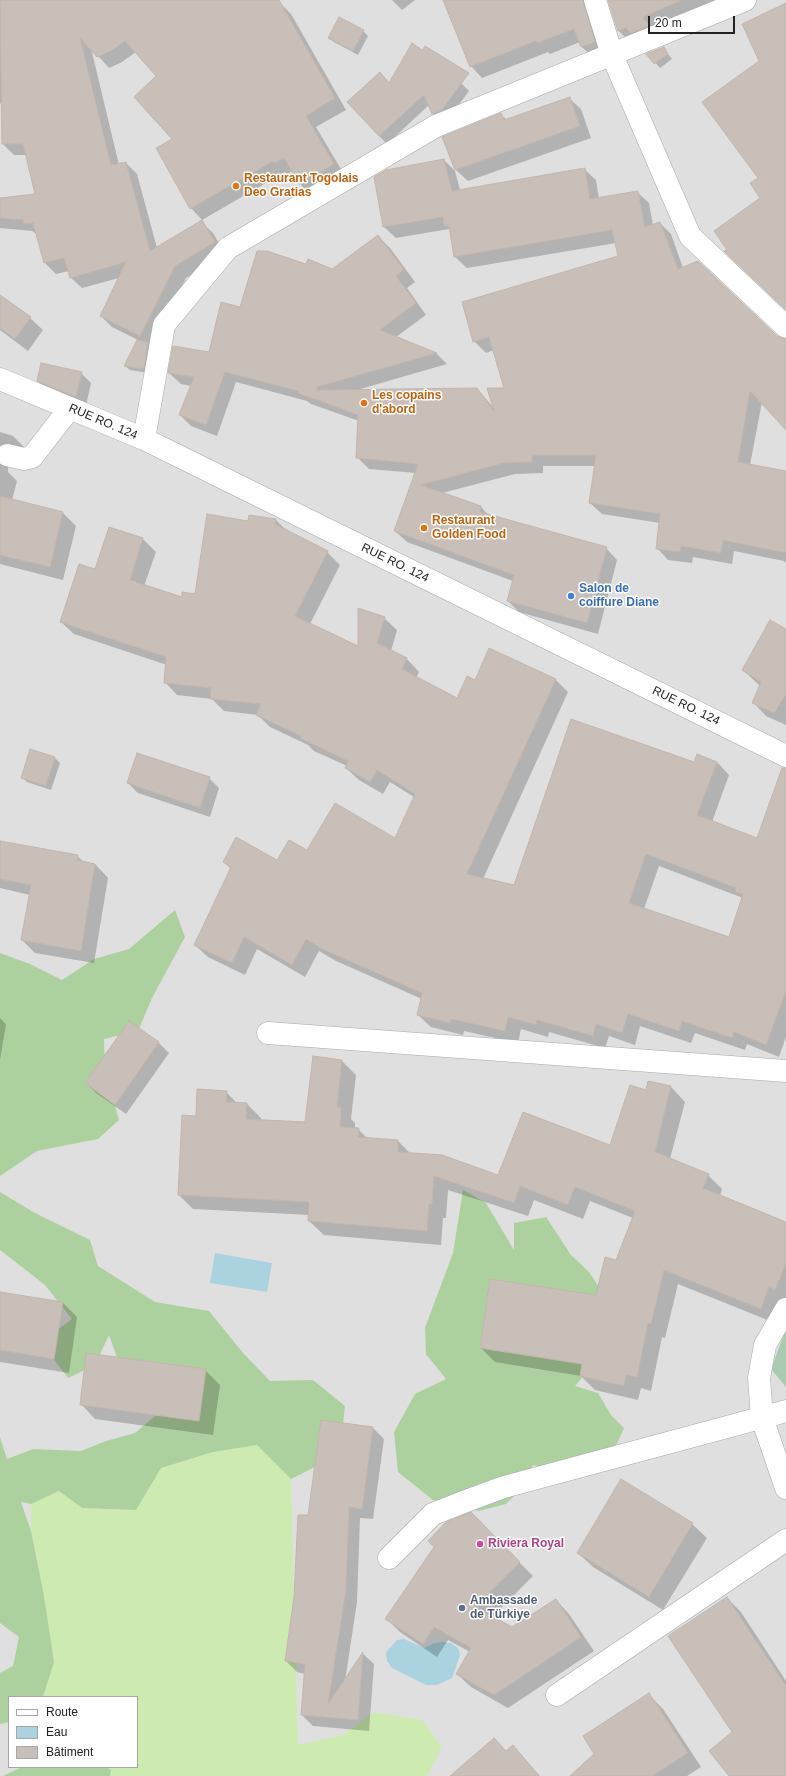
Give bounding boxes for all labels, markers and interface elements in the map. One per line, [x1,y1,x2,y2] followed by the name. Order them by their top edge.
[650,8,737,34] scale bar
[655,16,682,30] text: 20 m
[244,172,358,200] place label: Restaurant Togolais Deo Gratias
[231,181,241,191] marker: Restaurant Togolais Deo Gratias
[372,389,441,417] place label: Les copains d'abord
[359,398,369,408] marker: Les copains d'abord
[66,401,140,443] street label: RUE RO. 124
[432,514,506,542] place label: Restaurant Golden Food
[419,523,429,533] marker: Restaurant Golden Food
[359,540,431,586] street label: RUE RO. 124
[579,582,659,610] place label: Salon de coiffure Diane
[566,591,576,601] marker: Salon de coiffure Diane
[650,683,722,729] street label: RUE RO. 124
[488,1537,564,1551] place label: Riviera Royal
[475,1539,485,1549] marker: Riviera Royal
[470,1594,537,1622] place label: Ambassade de Türkiye
[457,1603,467,1613] marker: Ambassade de Türkiye
[8,1696,138,1768] legend
[46,1705,78,1719] text: Route
[46,1725,67,1739] text: Eau
[46,1745,93,1759] text: Bâtiment

